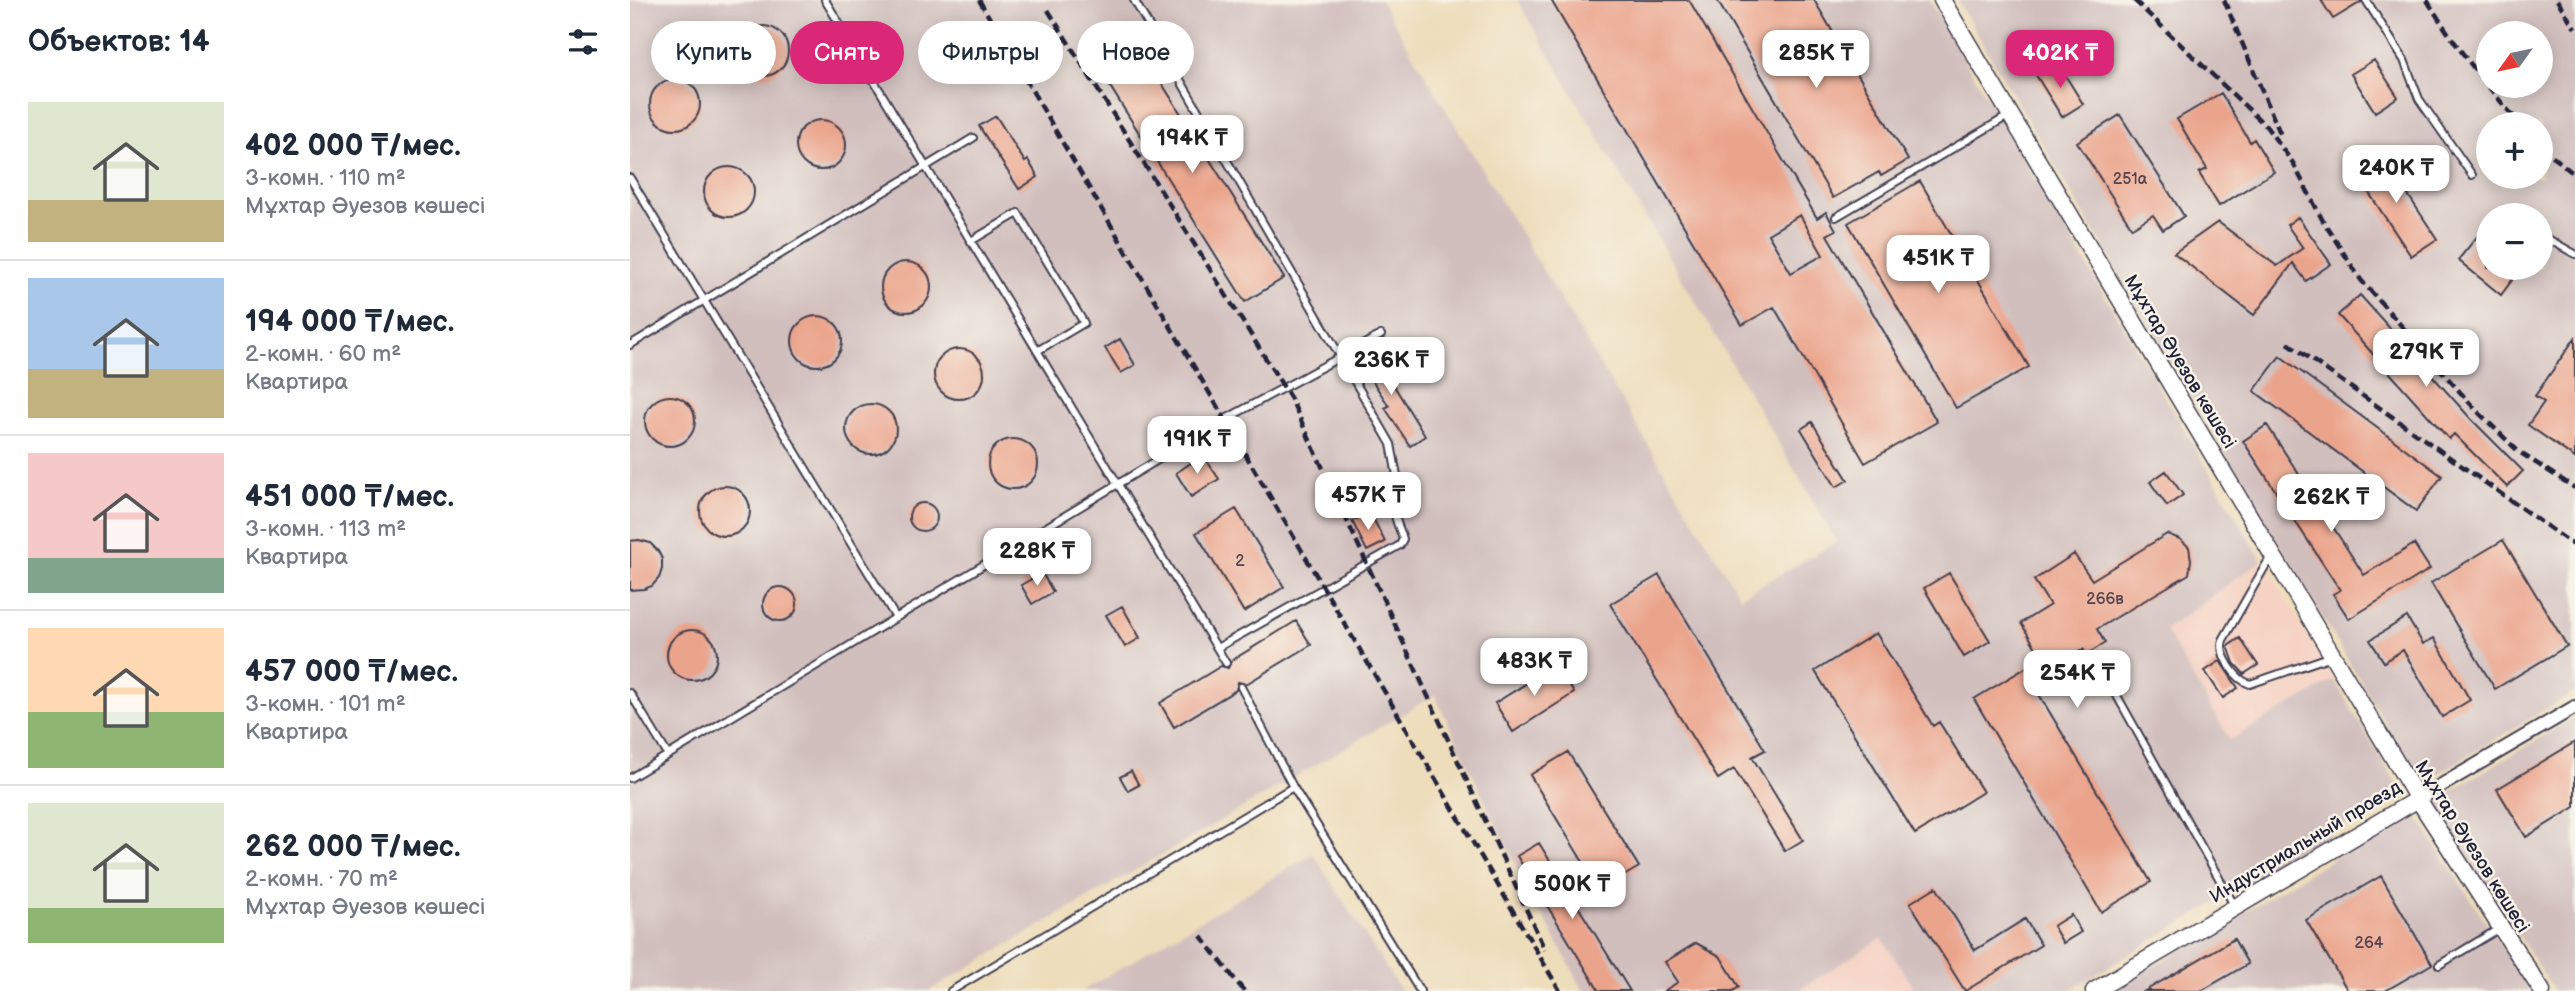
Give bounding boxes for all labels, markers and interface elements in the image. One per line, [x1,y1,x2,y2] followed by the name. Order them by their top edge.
[651,21,776,84] chip: Купить
[790,21,904,84] chip: Снять
[918,21,1063,84] chip: Фильтры
[1077,21,1194,84] chip: Новое
[2476,21,2553,98] north arrow
[2476,21,2553,280] map controls
[564,23,602,61] icon: filters
[28,24,210,60] text: Объектов: 14
[1759,31,1873,90] pin: 285K ₸
[2003,31,2117,90] pin: 402K ₸
[1778,39,1854,67] text: 285K ₸
[2022,39,2098,67] text: 402K ₸
[2476,112,2553,189] button: +
[1135,116,1249,175] pin: 194K ₸
[1156,124,1228,152] text: 194K ₸
[245,128,461,164] text: 402 000 ₸/мес.
[84,130,168,214] icon: home
[2339,146,2453,205] pin: 240K ₸
[2358,154,2434,182] text: 240K ₸
[245,164,406,192] text: 3-комн. · 110 m²
[2113,170,2148,189] house number: 251а
[245,192,486,220] text: Мұхтар Әуезов көшесі
[2476,203,2553,280] button: −
[1881,236,1995,295] pin: 451K ₸
[1903,244,1973,272] text: 451K ₸
[2119,271,2241,453] street label: Мұхтар Әуезов көшесі
[245,304,454,340] text: 194 000 ₸/мес.
[84,306,168,390] icon: home
[2369,330,2483,389] pin: 279K ₸
[1334,338,1448,397] pin: 236K ₸
[2389,338,2463,366] text: 279K ₸
[245,340,401,368] text: 2-комн. · 60 m²
[1354,346,1428,374] text: 236K ₸
[245,368,348,396] text: Квартира
[1140,416,1254,476] pin: 191K ₸
[1163,425,1231,453] text: 191K ₸
[1311,472,1425,532] pin: 457K ₸
[2274,475,2388,534] pin: 262K ₸
[245,479,454,515] text: 451 000 ₸/мес.
[84,481,168,565] icon: home
[1331,481,1405,509] text: 457K ₸
[2293,483,2369,511] text: 262K ₸
[245,515,406,543] text: 3-комн. · 113 m²
[980,528,1094,588] pin: 228K ₸
[999,537,1075,565] text: 228K ₸
[245,543,348,571] text: Квартира
[1235,552,1245,571] house number: 2
[2086,590,2124,609] house number: 266в
[1477,638,1591,698] pin: 483K ₸
[1496,647,1572,675] text: 483K ₸
[2020,650,2134,710] pin: 254K ₸
[245,654,458,690] text: 457 000 ₸/мес.
[84,656,168,740] icon: home
[2039,659,2115,687] text: 254K ₸
[245,690,406,718] text: 3-комн. · 101 m²
[245,718,348,746] text: Квартира
[2409,756,2534,937] street label: Мұхтар Әуезов көшесі
[2206,776,2406,909] street label: Индустриальный проезд
[245,829,461,865] text: 262 000 ₸/мес.
[84,831,168,915] icon: home
[1515,862,1629,921] pin: 500K ₸
[245,865,398,893] text: 2-комн. · 70 m²
[1534,870,1610,898] text: 500K ₸
[245,893,486,921] text: Мұхтар Әуезов көшесі
[2355,934,2384,953] house number: 264

